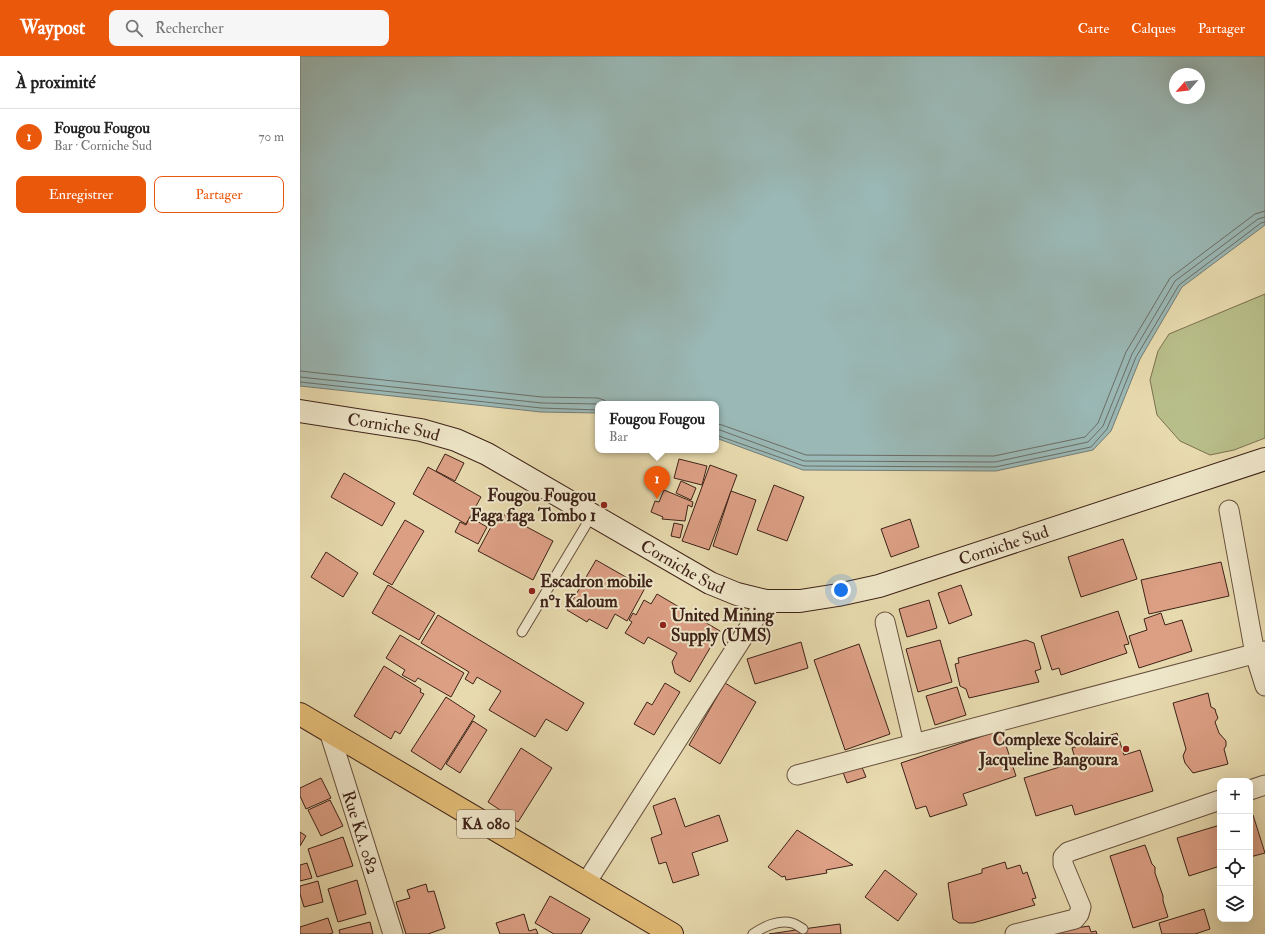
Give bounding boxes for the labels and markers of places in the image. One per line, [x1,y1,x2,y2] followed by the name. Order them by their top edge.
[644,466,670,499] pin: 1
[471,485,596,527] place label: Fougou Fougou Faga faga Tombo 1
[599,500,609,510] marker: Fougou Fougou Faga faga Tombo 1
[539,571,653,612] place label: Escadron mobile n°1 Kaloum
[527,586,537,596] marker: Escadron mobile n°1 Kaloum
[671,605,775,647] place label: United Mining Supply (UMS)
[658,620,668,630] marker: United Mining Supply (UMS)
[978,729,1119,771] place label: Complexe Scolaire Jacqueline Bangoura
[1121,744,1131,754] marker: Complexe Scolaire Jacqueline Bangoura

